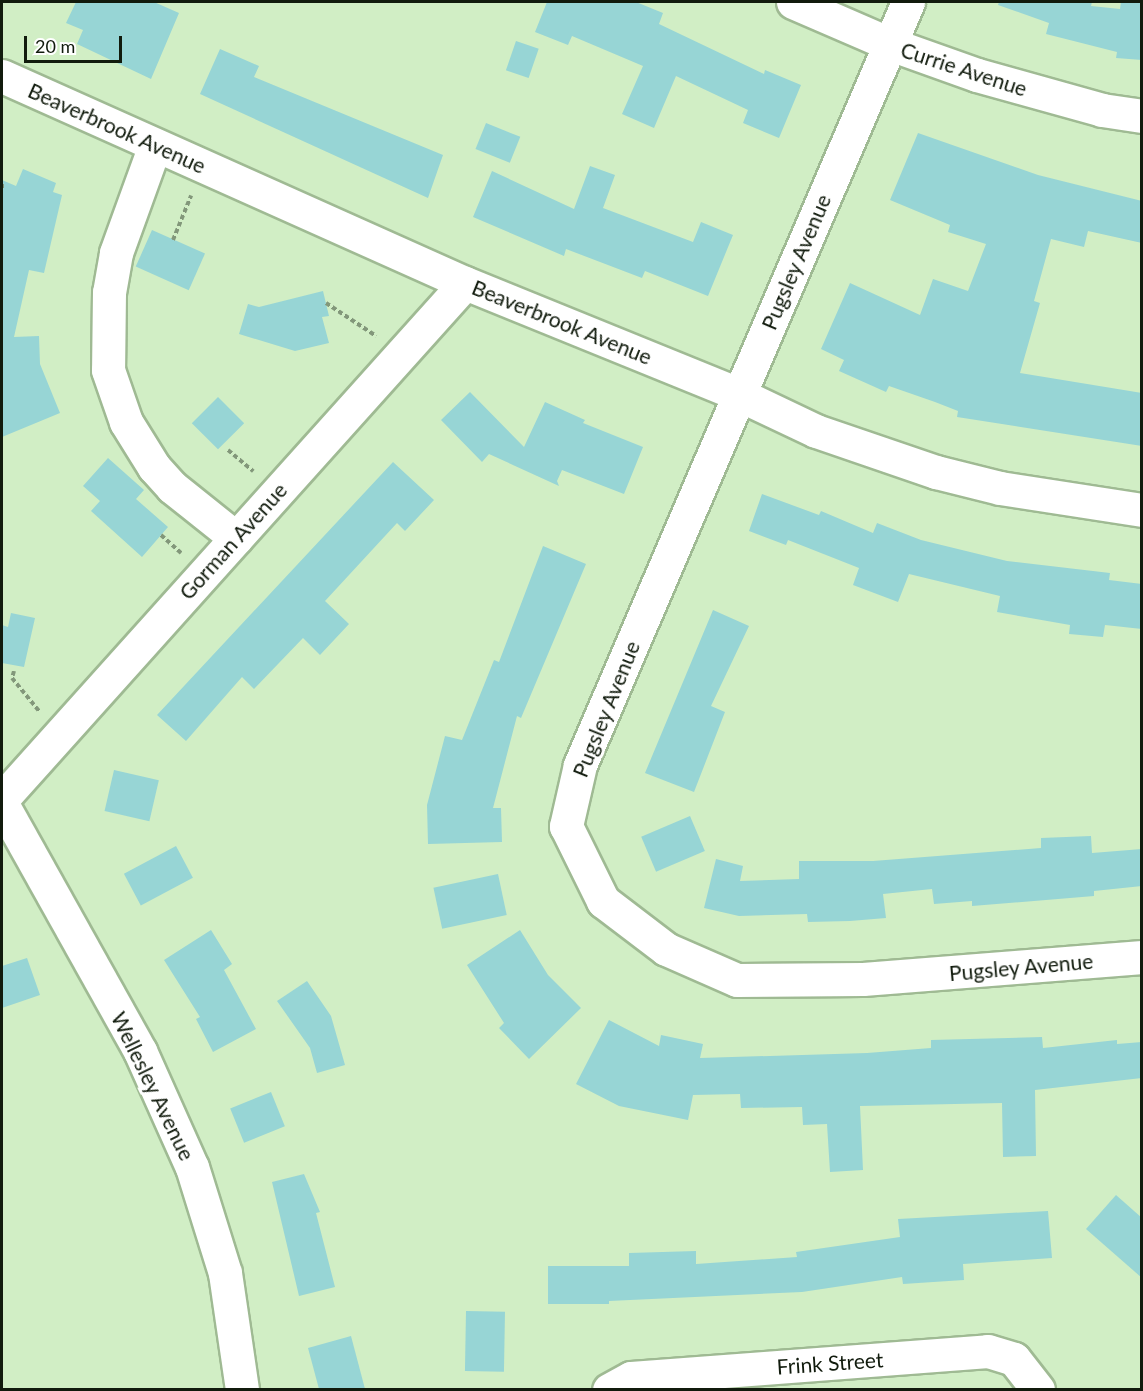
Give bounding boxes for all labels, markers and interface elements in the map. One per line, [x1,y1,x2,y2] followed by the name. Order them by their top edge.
[27,24,124,62] scale bar
[35,35,75,57] text: 20 m
[897,37,1031,101] street label: Currie Avenue
[24,77,210,179] street label: Beaverbrook Avenue
[756,190,836,334] street label: Pugsley Avenue
[468,274,656,370] street label: Beaverbrook Avenue
[174,477,292,605] street label: Gorman Avenue
[567,637,645,781] street label: Pugsley Avenue
[947,948,1095,986] street label: Pugsley Avenue
[106,1007,200,1165] street label: Wellesley Avenue
[776,1347,884,1379] street label: Frink Street

